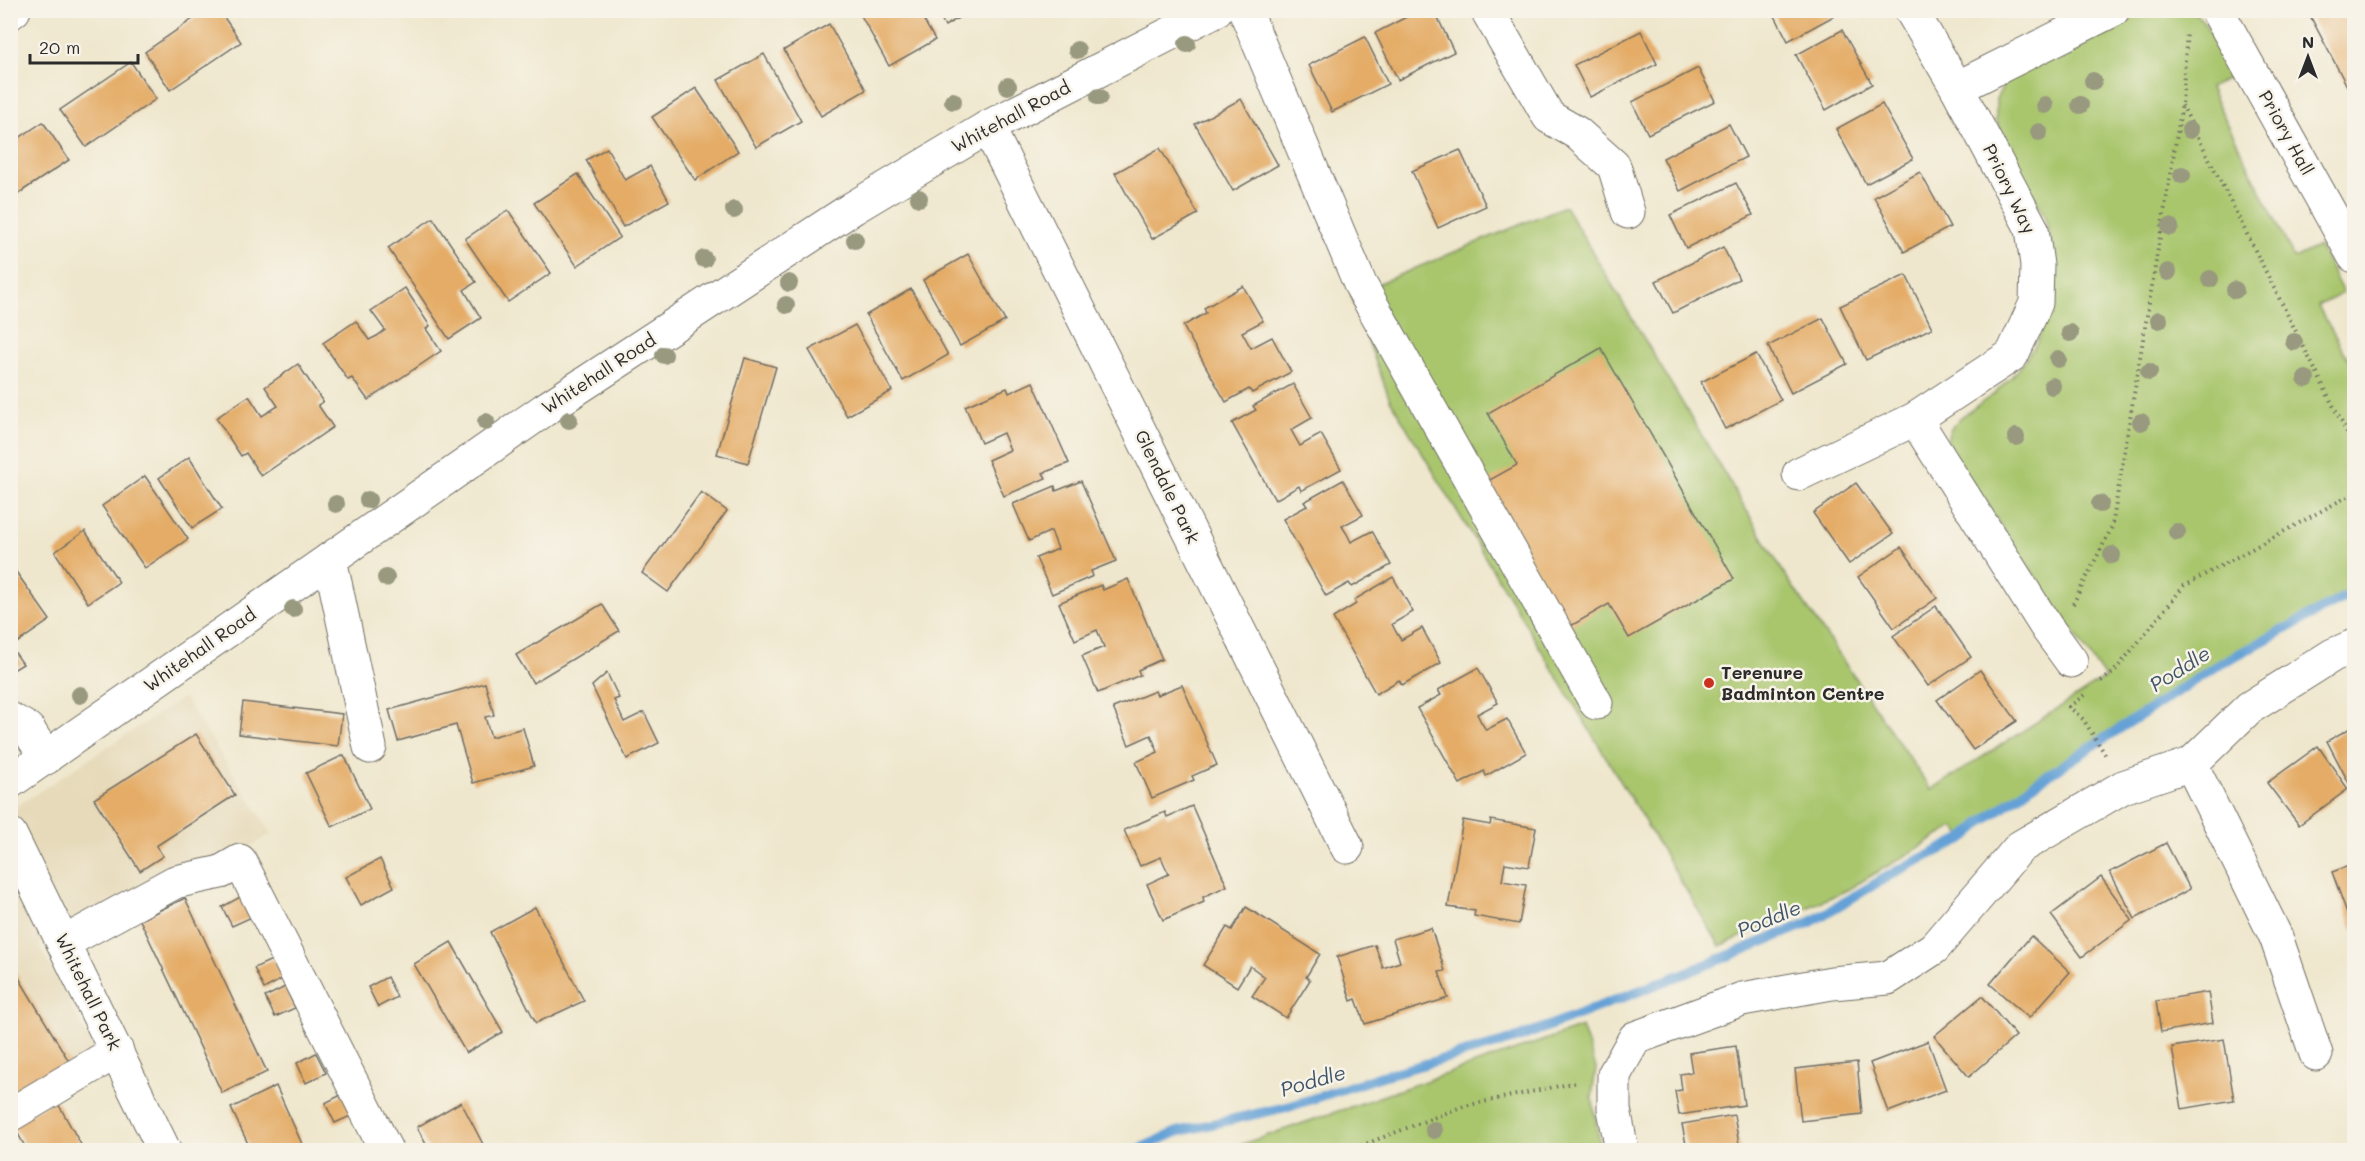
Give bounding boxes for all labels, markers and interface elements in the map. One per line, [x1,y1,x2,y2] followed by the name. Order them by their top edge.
[30,27,138,65] scale bar
[2278,27,2338,87] north arrow
[2302,31,2314,52] text: N
[39,35,80,59] text: 20 m
[947,75,1074,158] street label: Whitehall Road
[2254,86,2320,179] street label: Priory Hall
[1978,140,2042,237] street label: Priory Way
[537,327,660,419] street label: Whitehall Road
[1130,426,1206,547] street label: Glendale Park
[139,602,260,697] street label: Whitehall Road
[2144,639,2215,697] water label: Poddle
[1721,660,1885,705] place label: Terenure Badminton Centre
[1702,676,1716,690] marker: Terenure Badminton Centre
[1733,893,1804,943] water label: Poddle
[50,929,128,1054] street label: Whitehall Park
[1277,1058,1348,1102] water label: Poddle

